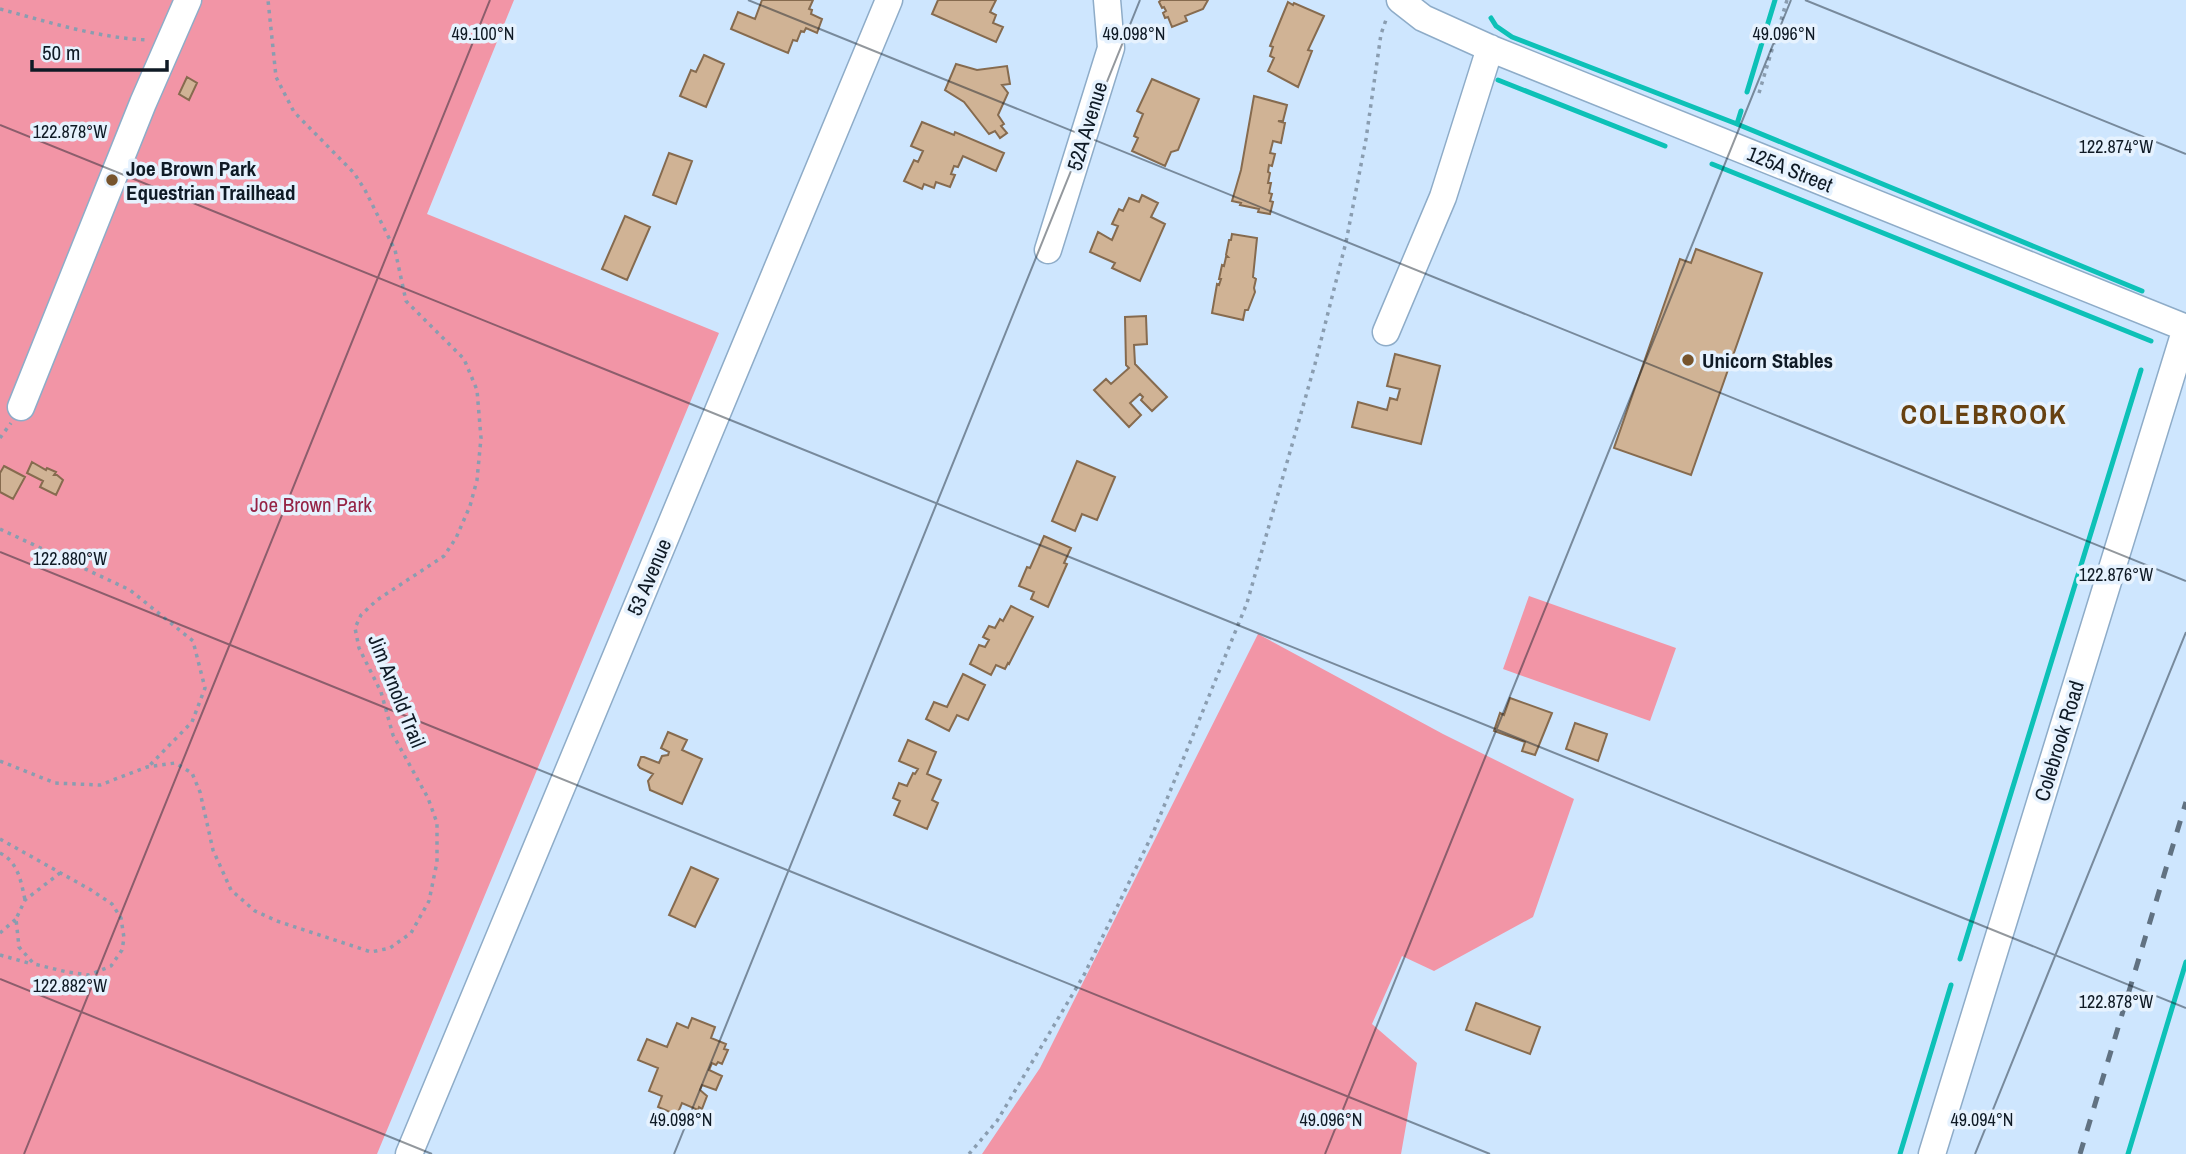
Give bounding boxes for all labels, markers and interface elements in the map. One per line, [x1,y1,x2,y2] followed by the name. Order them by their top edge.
[452,21,515,46] text: 49.100°N
[1103,21,1166,46] text: 49.098°N
[1753,21,1816,46] text: 49.096°N
[32,28,166,72] scale bar
[42,38,80,67] text: 50 m
[1060,78,1114,174] street label: 52A Avenue
[33,119,107,144] text: 122.878°W
[2079,134,2153,159] text: 122.874°W
[1743,139,1837,199] street label: 125A Street
[126,154,295,207] place label: Joe Brown Park Equestrian Trailhead
[104,172,120,188] marker: Joe Brown Park Equestrian Trailhead
[1702,346,1833,375] place label: Unicorn Stables
[1680,352,1696,368] marker: Unicorn Stables
[1900,395,2068,433] district label: COLEBROOK
[250,490,372,519] park label: Joe Brown Park
[620,534,678,620] street label: 53 Avenue
[33,546,107,571] text: 122.880°W
[2079,562,2153,587] text: 122.876°W
[361,630,433,752] street label: Jim Arnold Trail
[2027,677,2091,805] street label: Colebrook Road
[33,973,107,998] text: 122.882°W
[2079,989,2153,1014] text: 122.878°W
[650,1107,713,1132] text: 49.098°N
[1300,1107,1363,1132] text: 49.096°N
[1951,1107,2014,1132] text: 49.094°N

